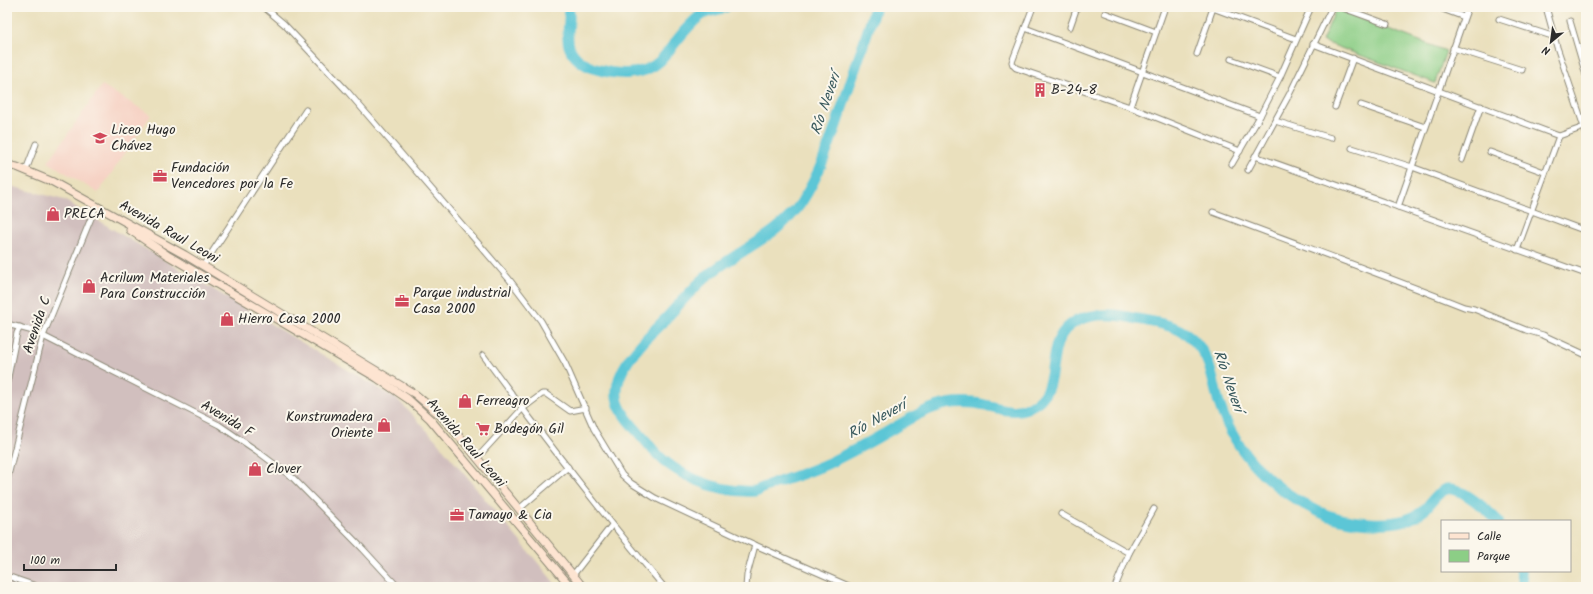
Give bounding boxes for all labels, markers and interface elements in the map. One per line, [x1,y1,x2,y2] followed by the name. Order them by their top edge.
[1531,22,1571,62] north arrow
[1539,40,1554,59] text: N
[804,65,849,138] water label: Río Neverí
[1051,79,1098,101] place label: B-24-8
[1032,82,1048,98] building icon: B-24-8
[111,119,176,157] place label: Liceo Hugo Chávez
[92,130,108,146] school or university icon: Liceo Hugo Chávez
[171,157,294,195] place label: Fundación Vencedores por la Fe
[152,168,168,184] office icon: Fundación Vencedores por la Fe
[115,194,224,270] street label: Avenida Raul Leoni
[64,203,105,225] place label: PRECA
[45,206,61,222] shop icon: PRECA
[100,267,209,305] place label: Acrilum Materiales Para Construcción
[81,278,97,294] shop icon: Acrilum Materiales Para Construcción
[413,282,512,320] place label: Parque industrial Casa 2000
[17,293,57,357] street label: Avenida C
[394,293,410,309] office icon: Parque industrial Casa 2000
[238,308,340,330] place label: Hierro Casa 2000
[219,311,235,327] shop icon: Hierro Casa 2000
[1206,347,1251,420] water label: Río Neverí
[476,390,529,412] place label: Ferreagro
[843,391,915,446] water label: Río Neverí
[421,393,512,493] street label: Avenida Raul Leoni
[457,393,473,409] shop icon: Ferreagro
[196,395,259,444] street label: Avenida F
[286,406,374,444] place label: Konstrumadera Oriente
[376,417,392,433] shop icon: Konstrumadera Oriente
[494,418,564,440] place label: Bodegón Gil
[475,421,491,437] supermarket icon: Bodegón Gil
[266,458,302,480] place label: Clover
[247,461,263,477] shop icon: Clover
[468,504,552,526] place label: Tamayo & Cia
[449,507,465,523] office icon: Tamayo & Cia
[1441,520,1571,572] legend
[1477,527,1502,546] text: Calle
[24,546,116,572] scale bar
[1477,547,1511,566] text: Parque
[30,551,61,570] text: 100 m

